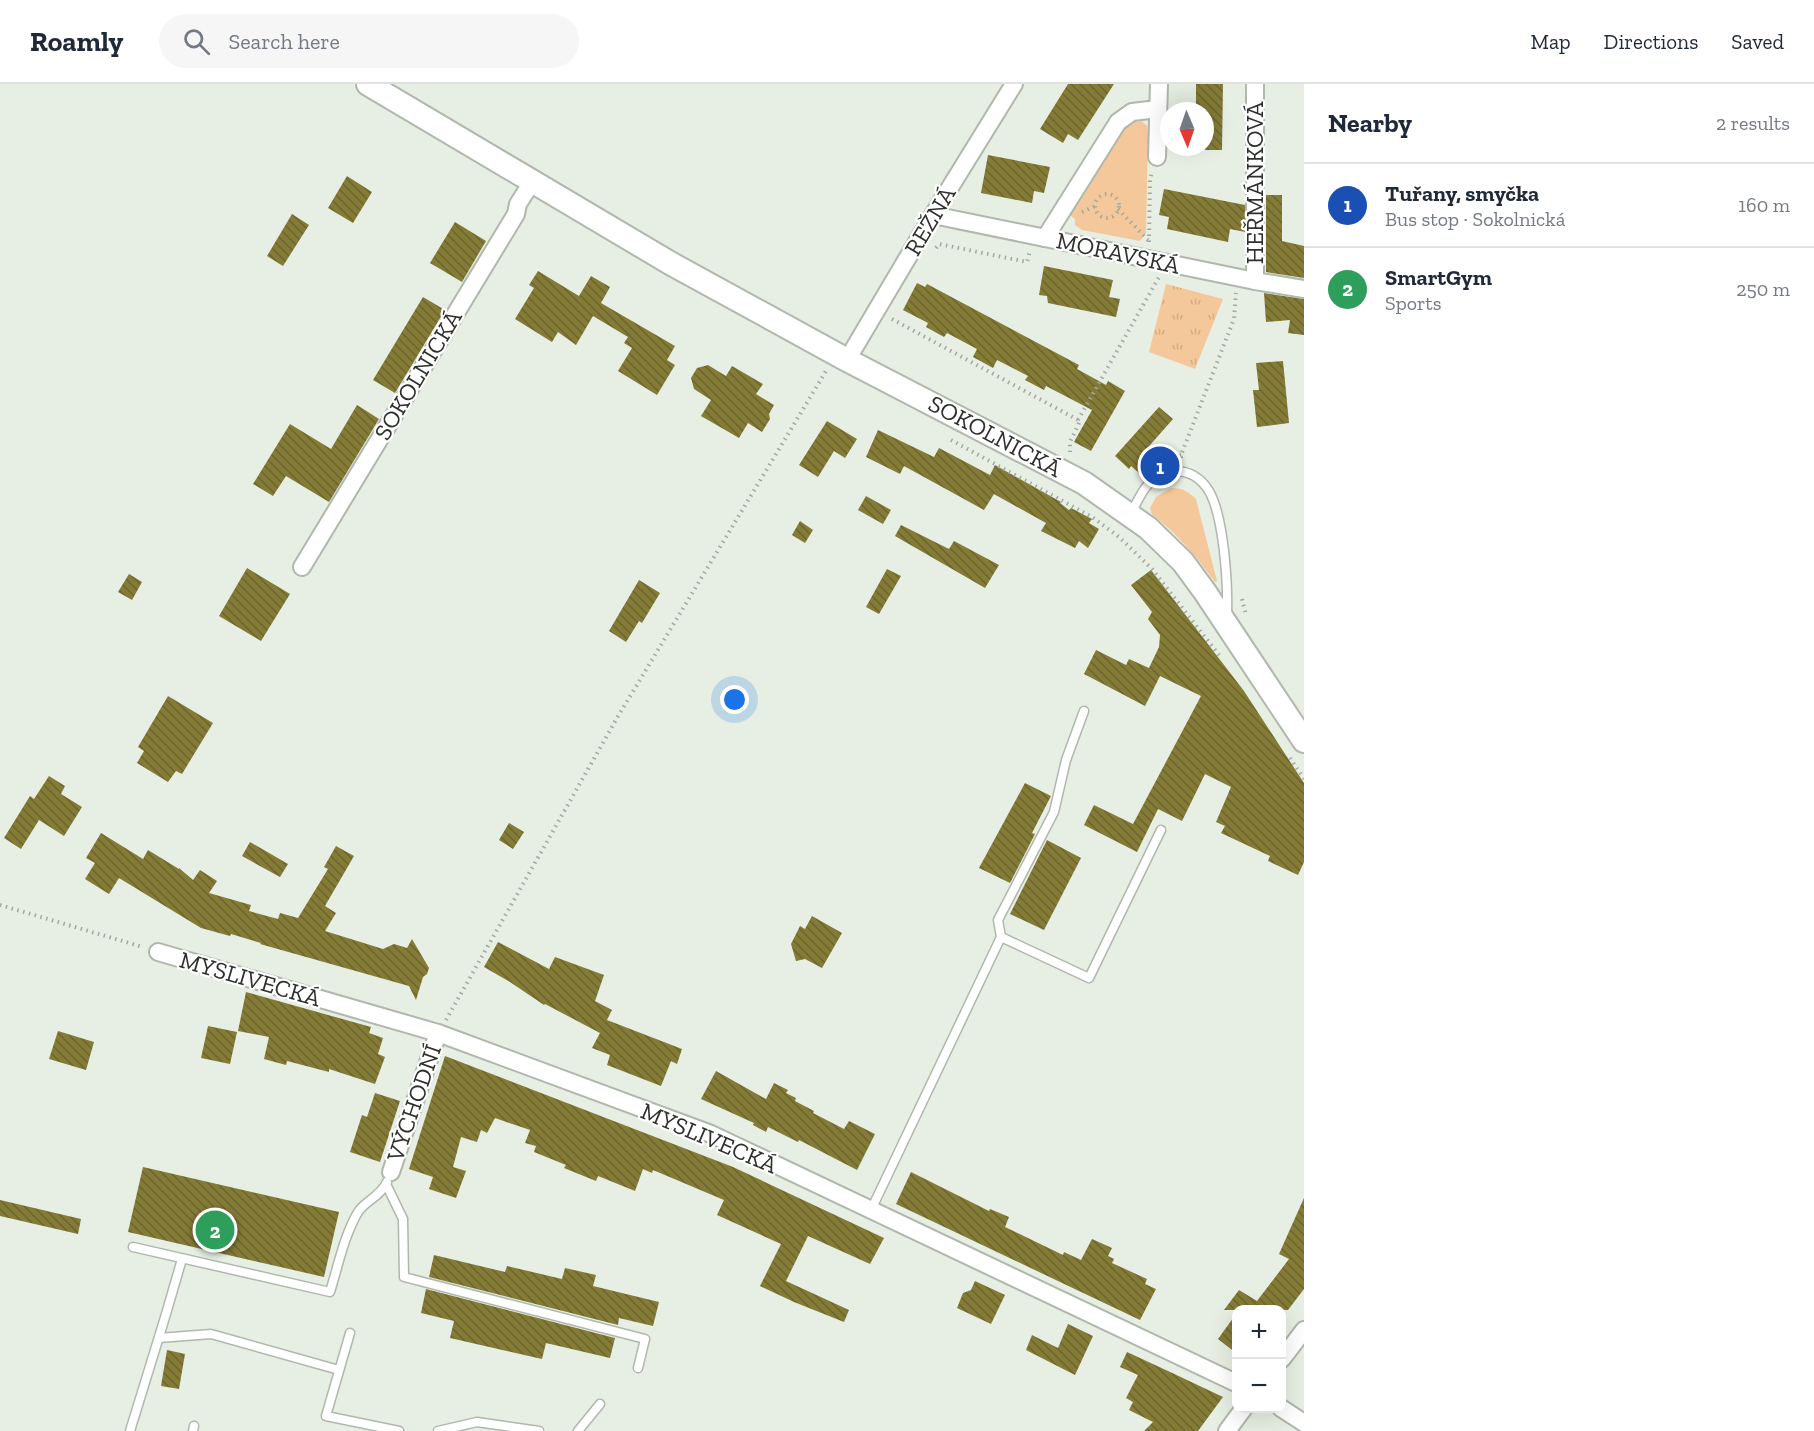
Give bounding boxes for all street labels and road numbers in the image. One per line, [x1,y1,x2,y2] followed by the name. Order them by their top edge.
[1240,101,1269,264] street label: HEŘMÁNKOVÁ
[898,181,962,261] street label: REŽNÁ
[1054,225,1183,280] street label: MORAVSKÁ
[367,304,468,445] street label: SOKOLNICKÁ
[924,388,1067,483] street label: SOKOLNICKÁ
[176,945,324,1013] street label: MYSLIVECKÁ
[380,1040,447,1166] street label: VÝCHODNÍ
[637,1096,782,1179] street label: MYSLIVECKÁ

